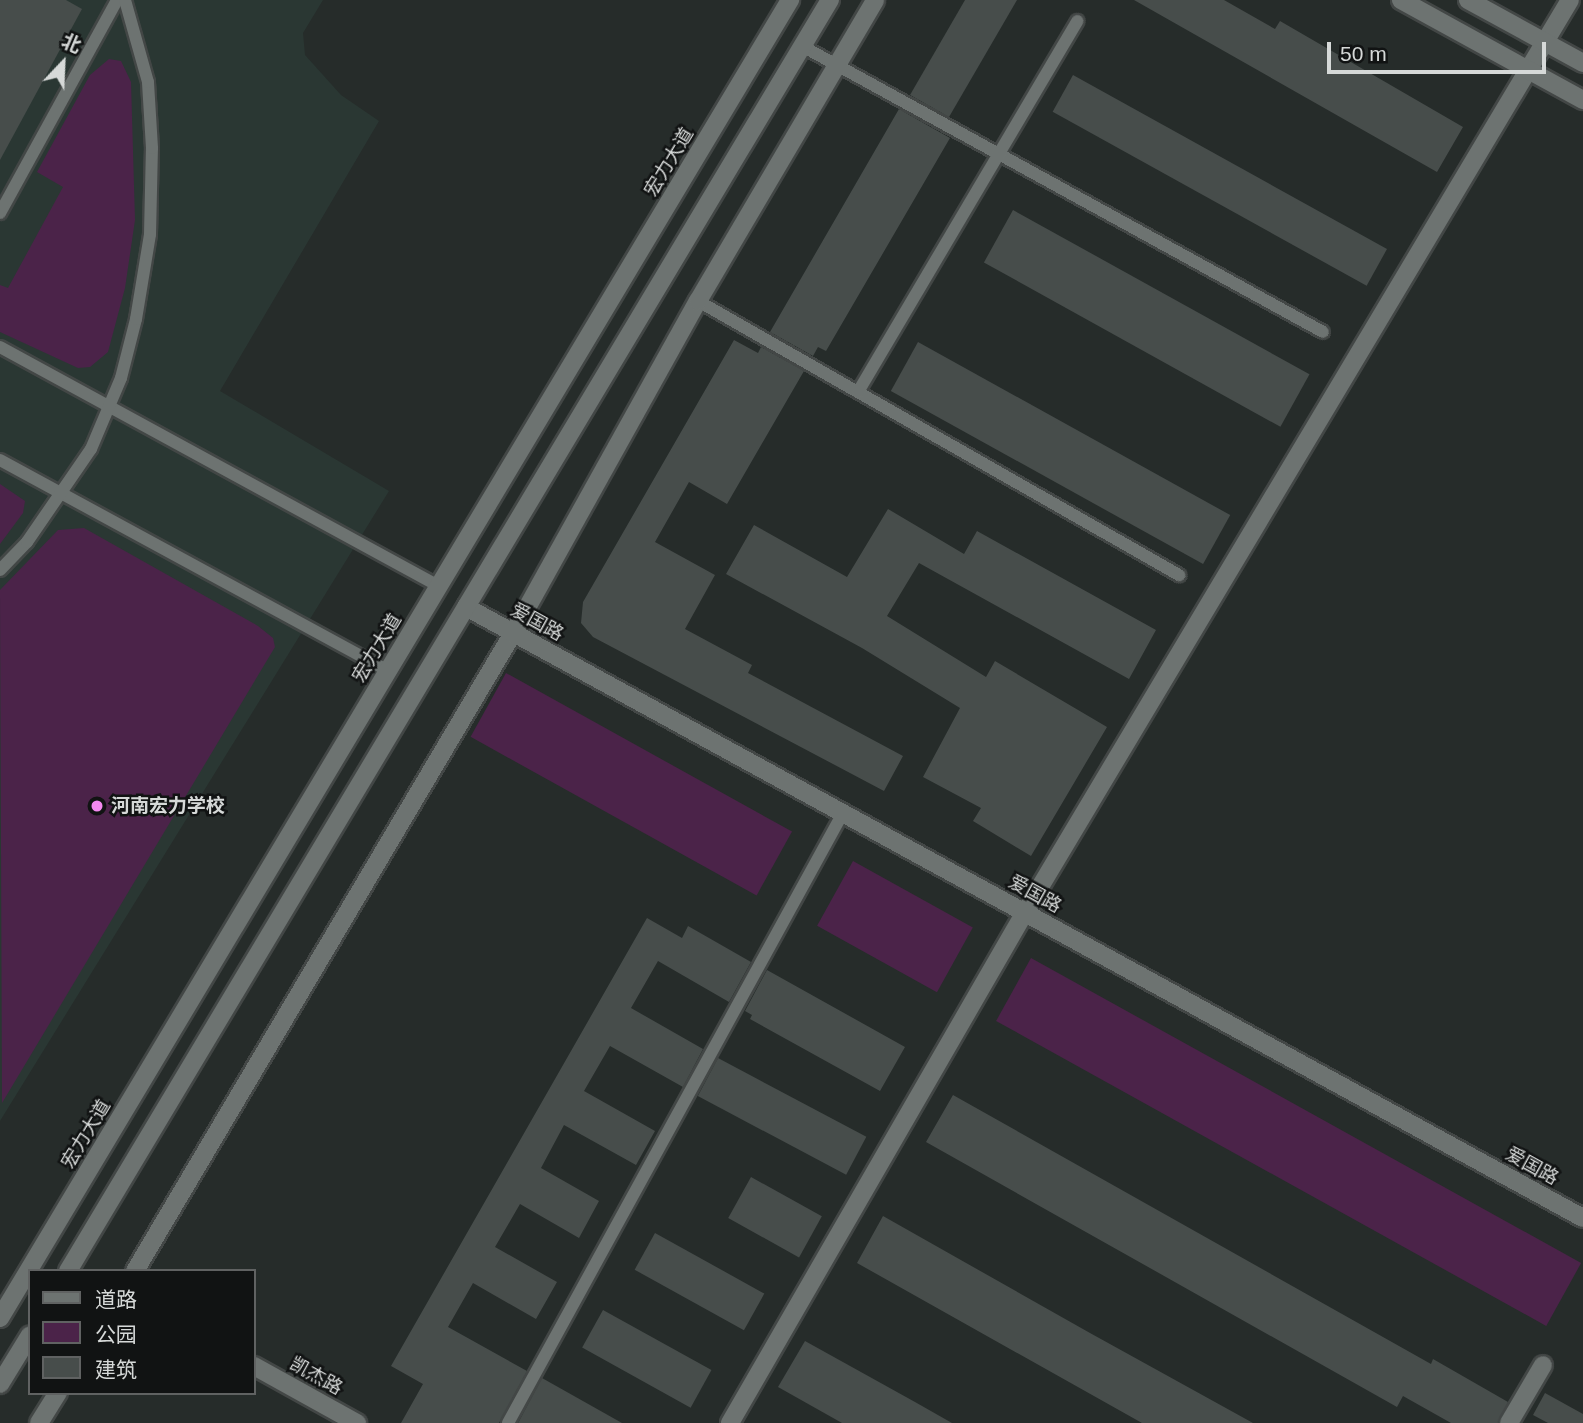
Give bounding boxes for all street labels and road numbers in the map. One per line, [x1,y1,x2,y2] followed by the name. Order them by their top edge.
[640,124,698,200] street label: 宏力大道
[507,598,567,646] street label: 爱国路
[348,610,406,686] street label: 宏力大道
[1005,870,1065,918] street label: 爱国路
[57,1096,115,1172] street label: 宏力大道
[1502,1142,1562,1190] street label: 爱国路
[286,1352,346,1400] street label: 凯杰路

